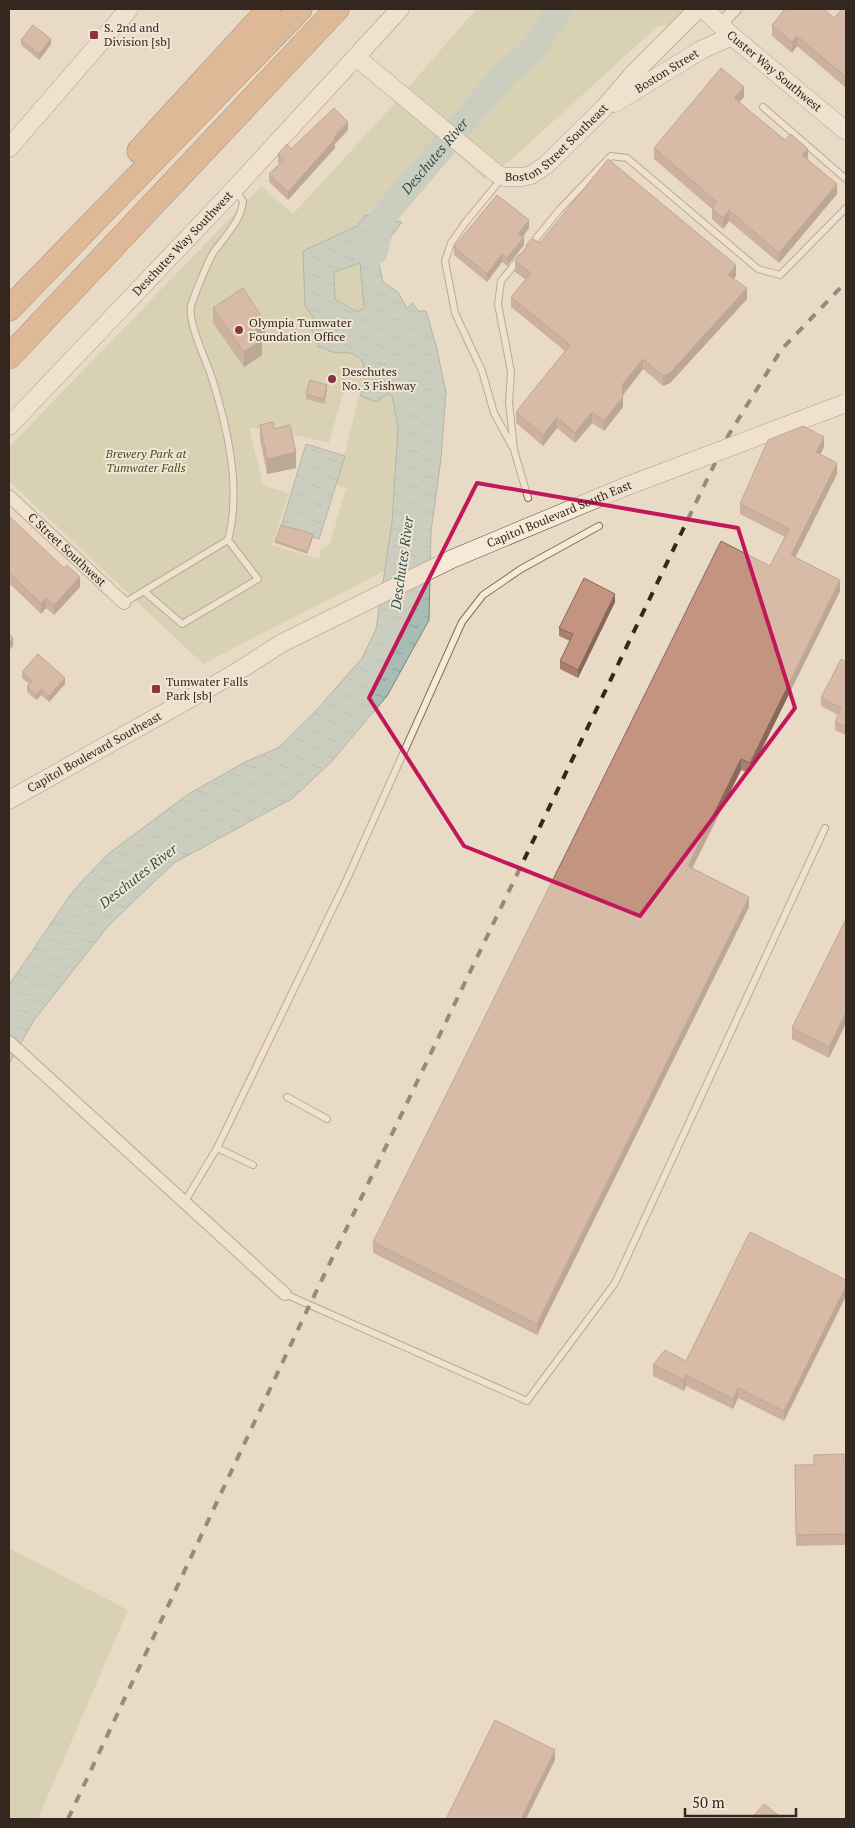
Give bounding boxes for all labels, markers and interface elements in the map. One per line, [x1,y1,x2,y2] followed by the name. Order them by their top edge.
[104,20,170,49] place label: S. 2nd and Division [sb]
[724,27,826,115] street label: Custer Way Southwest
[88,29,100,41] marker: S. 2nd and Division [sb]
[632,45,702,96] street label: Boston Street
[505,100,612,184] street label: Boston Street Southeast
[396,113,473,199] water label: Deschutes River
[129,187,236,299] street label: Deschutes Way Southwest
[249,315,352,344] place label: Olympia Tumwater Foundation Office
[233,324,245,336] marker: Olympia Tumwater Foundation Office
[342,364,417,393] place label: Deschutes No. 3 Fishway
[326,373,338,385] marker: Deschutes No. 3 Fishway
[104,446,187,475] park label: Brewery Park at Tumwater Falls
[484,477,634,551] street label: Capitol Boulevard South East
[25,509,110,590] street label: C Street Southwest
[385,514,418,612] water label: Deschutes River
[166,674,248,703] place label: Tumwater Falls Park [sb]
[150,683,162,695] marker: Tumwater Falls Park [sb]
[24,708,165,795] street label: Capitol Boulevard Southeast
[94,839,181,913] water label: Deschutes River
[685,1786,796,1818] scale bar
[692,1792,725,1812] text: 50 m

